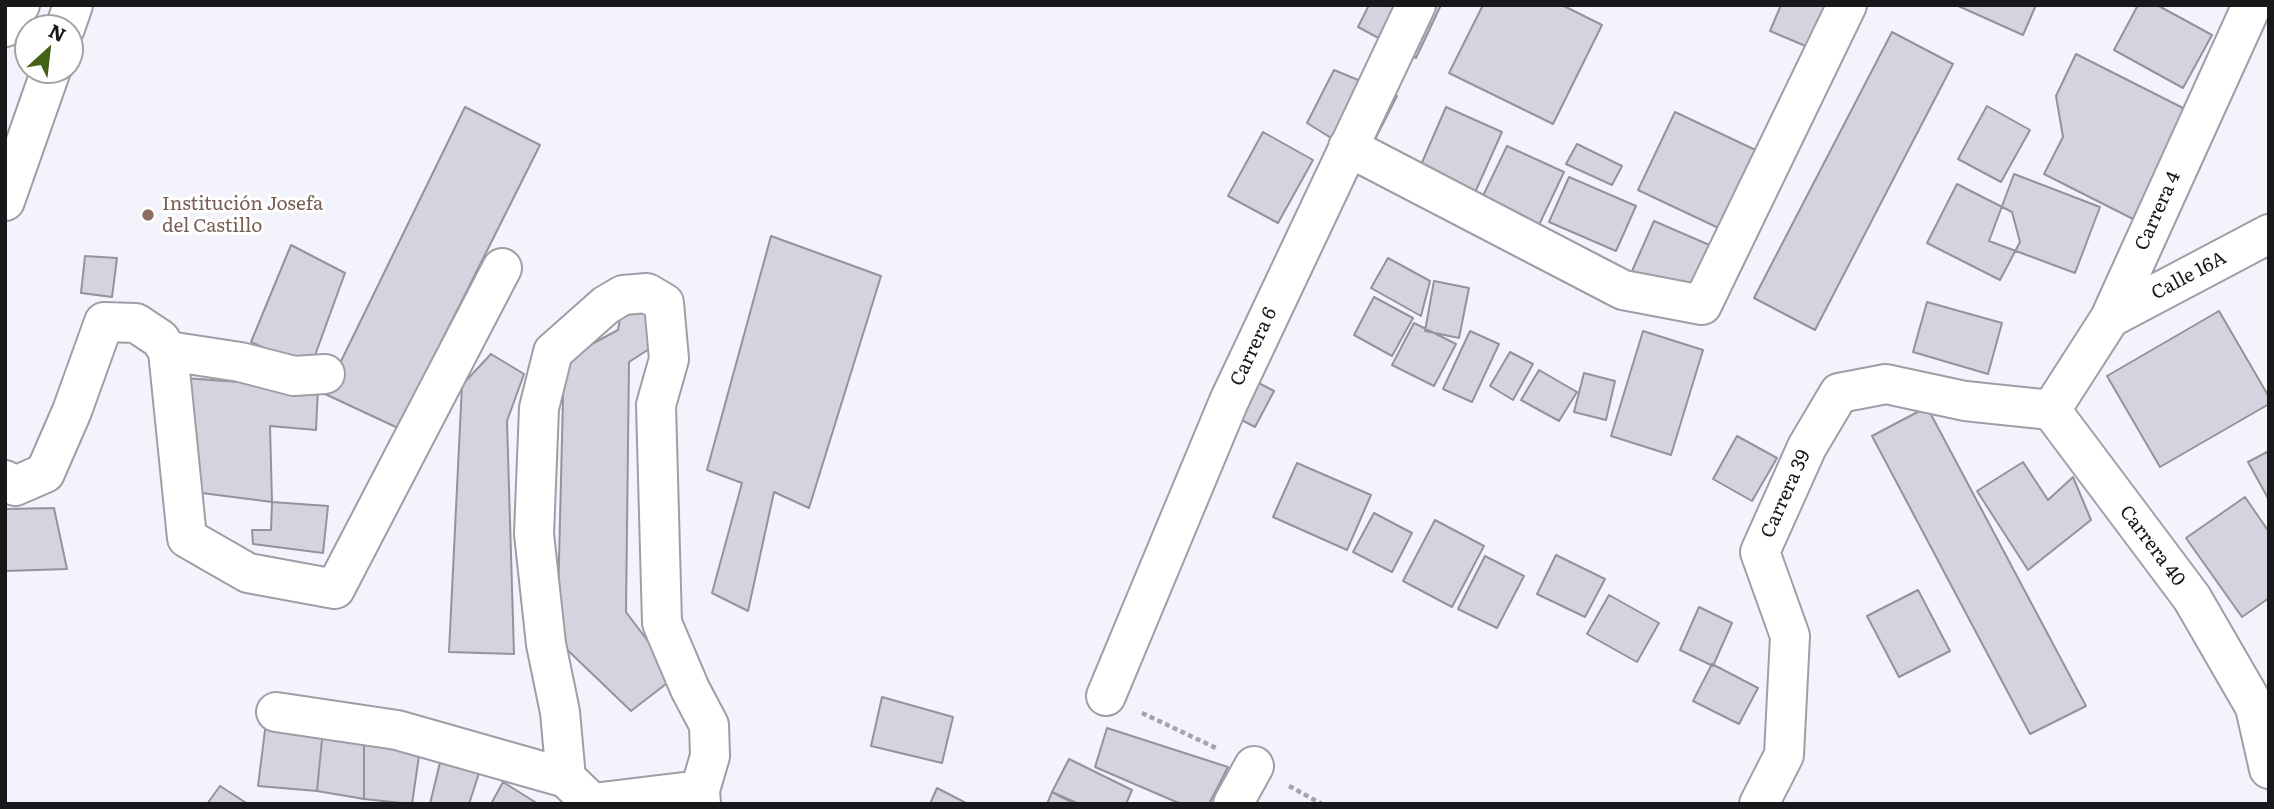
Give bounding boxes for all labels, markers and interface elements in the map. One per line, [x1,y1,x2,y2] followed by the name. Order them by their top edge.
[14,14,84,84] north arrow
[44,16,71,48] text: N
[2130,168,2186,254] street label: Carrera 4
[162,193,323,237] place label: Institución Josefa del Castillo
[140,207,156,223] marker: Institución Josefa del Castillo
[2148,247,2230,305] street label: Calle 16A
[1226,304,1282,390] street label: Carrera 6
[1756,446,1816,542] street label: Carrera 39
[2114,501,2190,591] street label: Carrera 40

